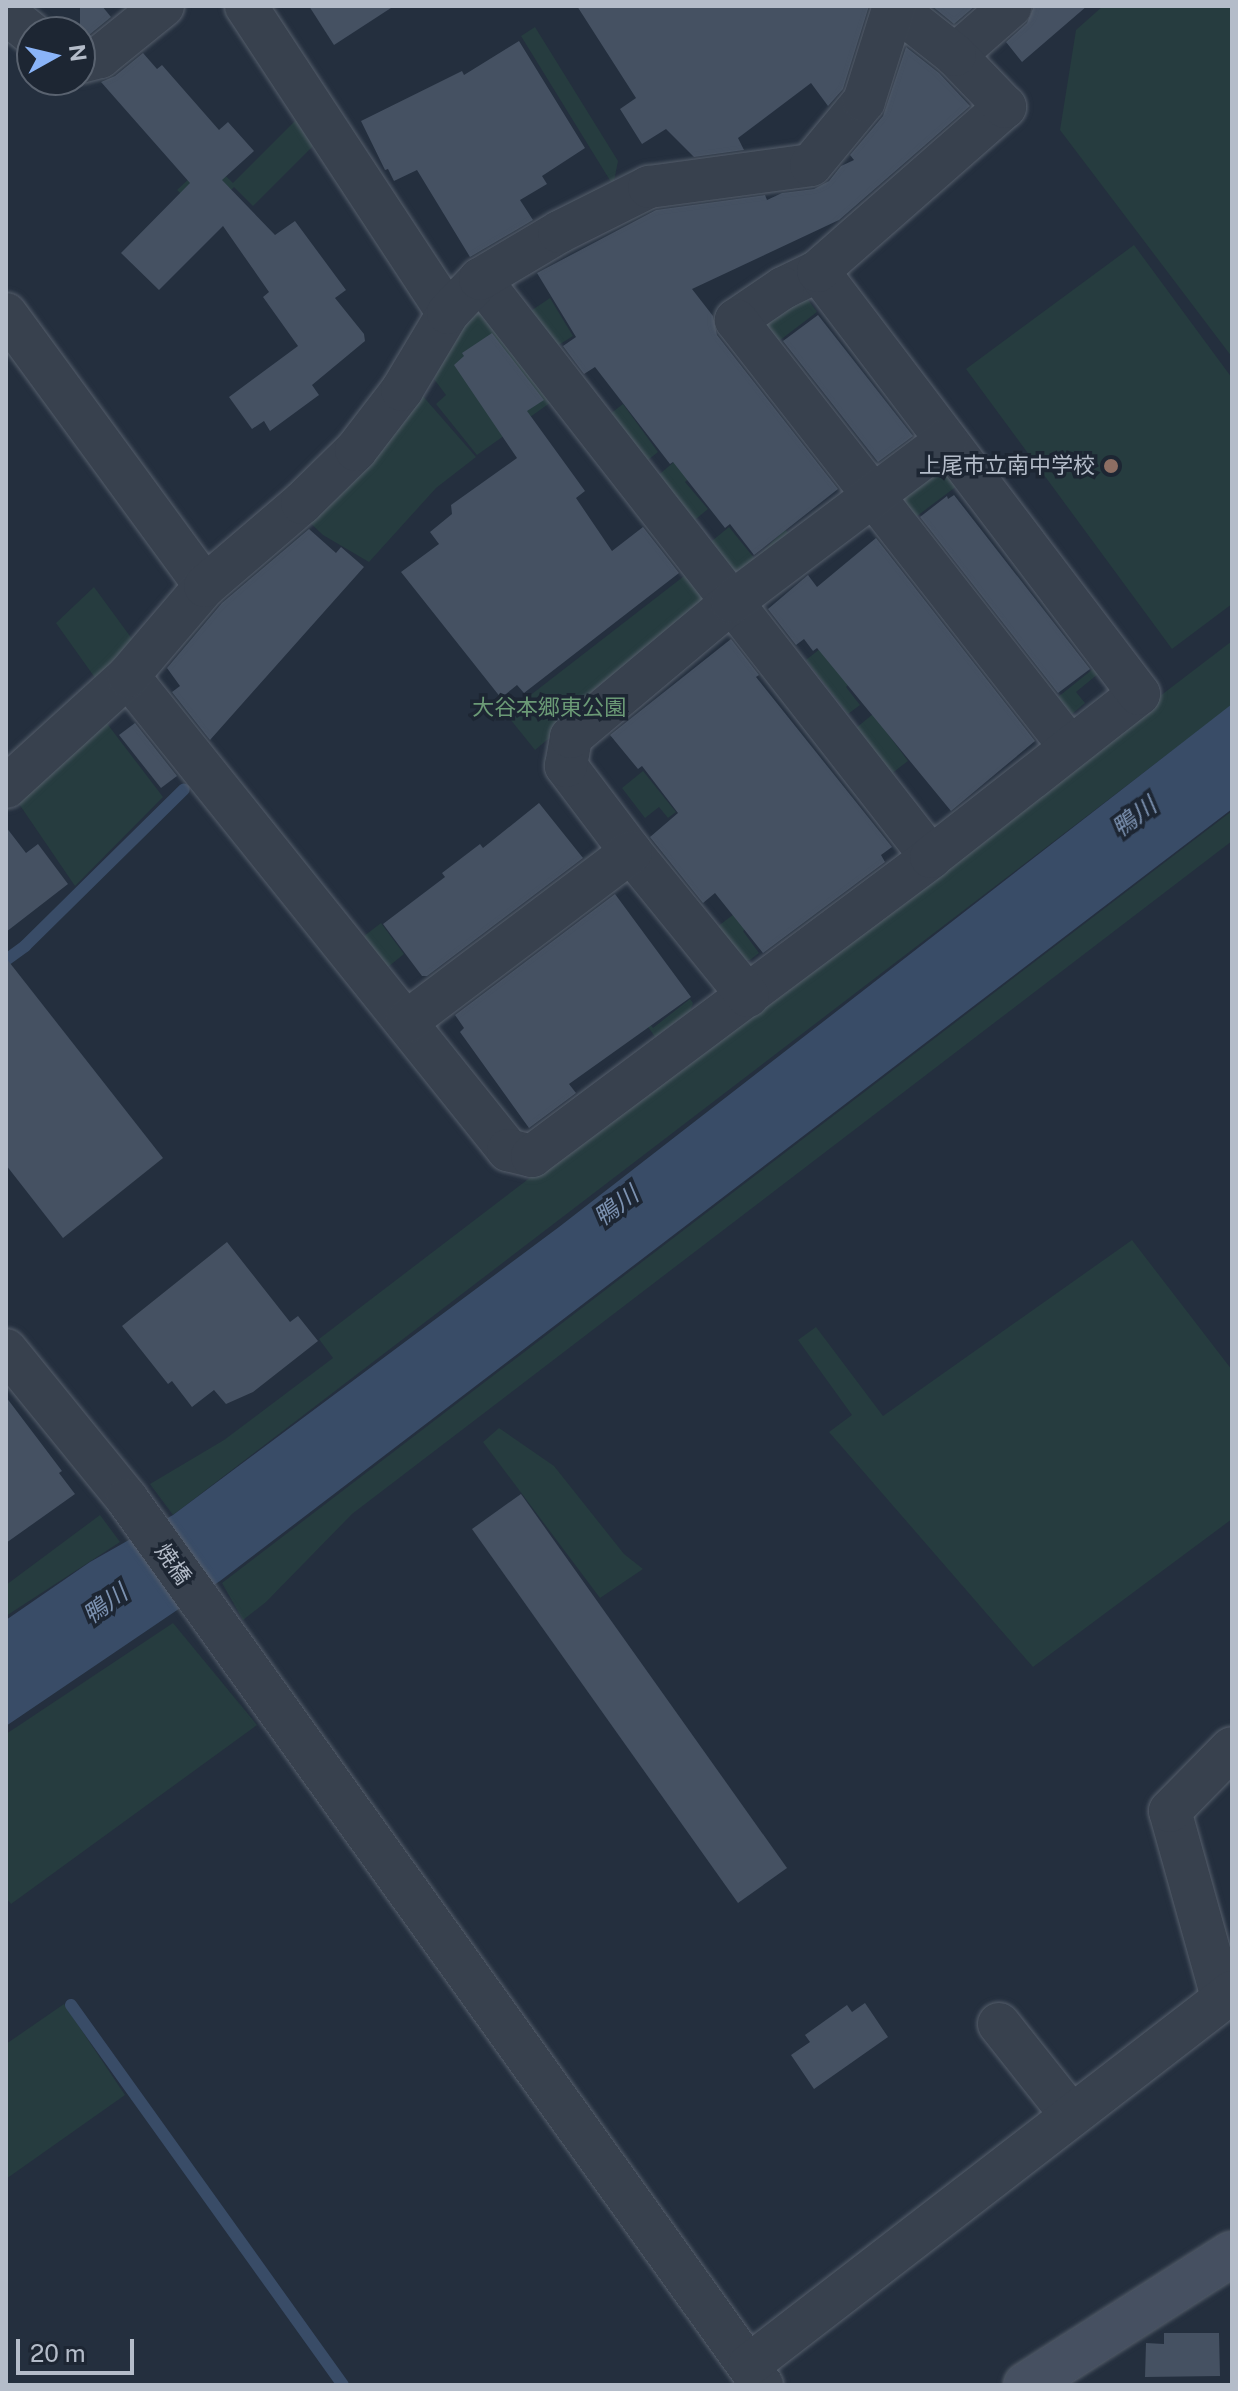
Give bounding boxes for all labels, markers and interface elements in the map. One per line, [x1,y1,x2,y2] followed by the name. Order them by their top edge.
[16,16,96,96] north arrow
[64,43,92,63] text: N
[919,453,1095,479] place label: 上尾市立南中学校
[1102,457,1120,475] marker: 上尾市立南中学校
[472,695,626,721] park label: 大谷本郷東公園
[1106,791,1162,843] water label: 鴨川
[588,1180,644,1232] water label: 鴨川
[150,1538,196,1590] street label: 焼橋
[77,1578,133,1630] water label: 鴨川
[20,2323,138,2373] scale bar
[30,2339,86,2367] text: 20 m

